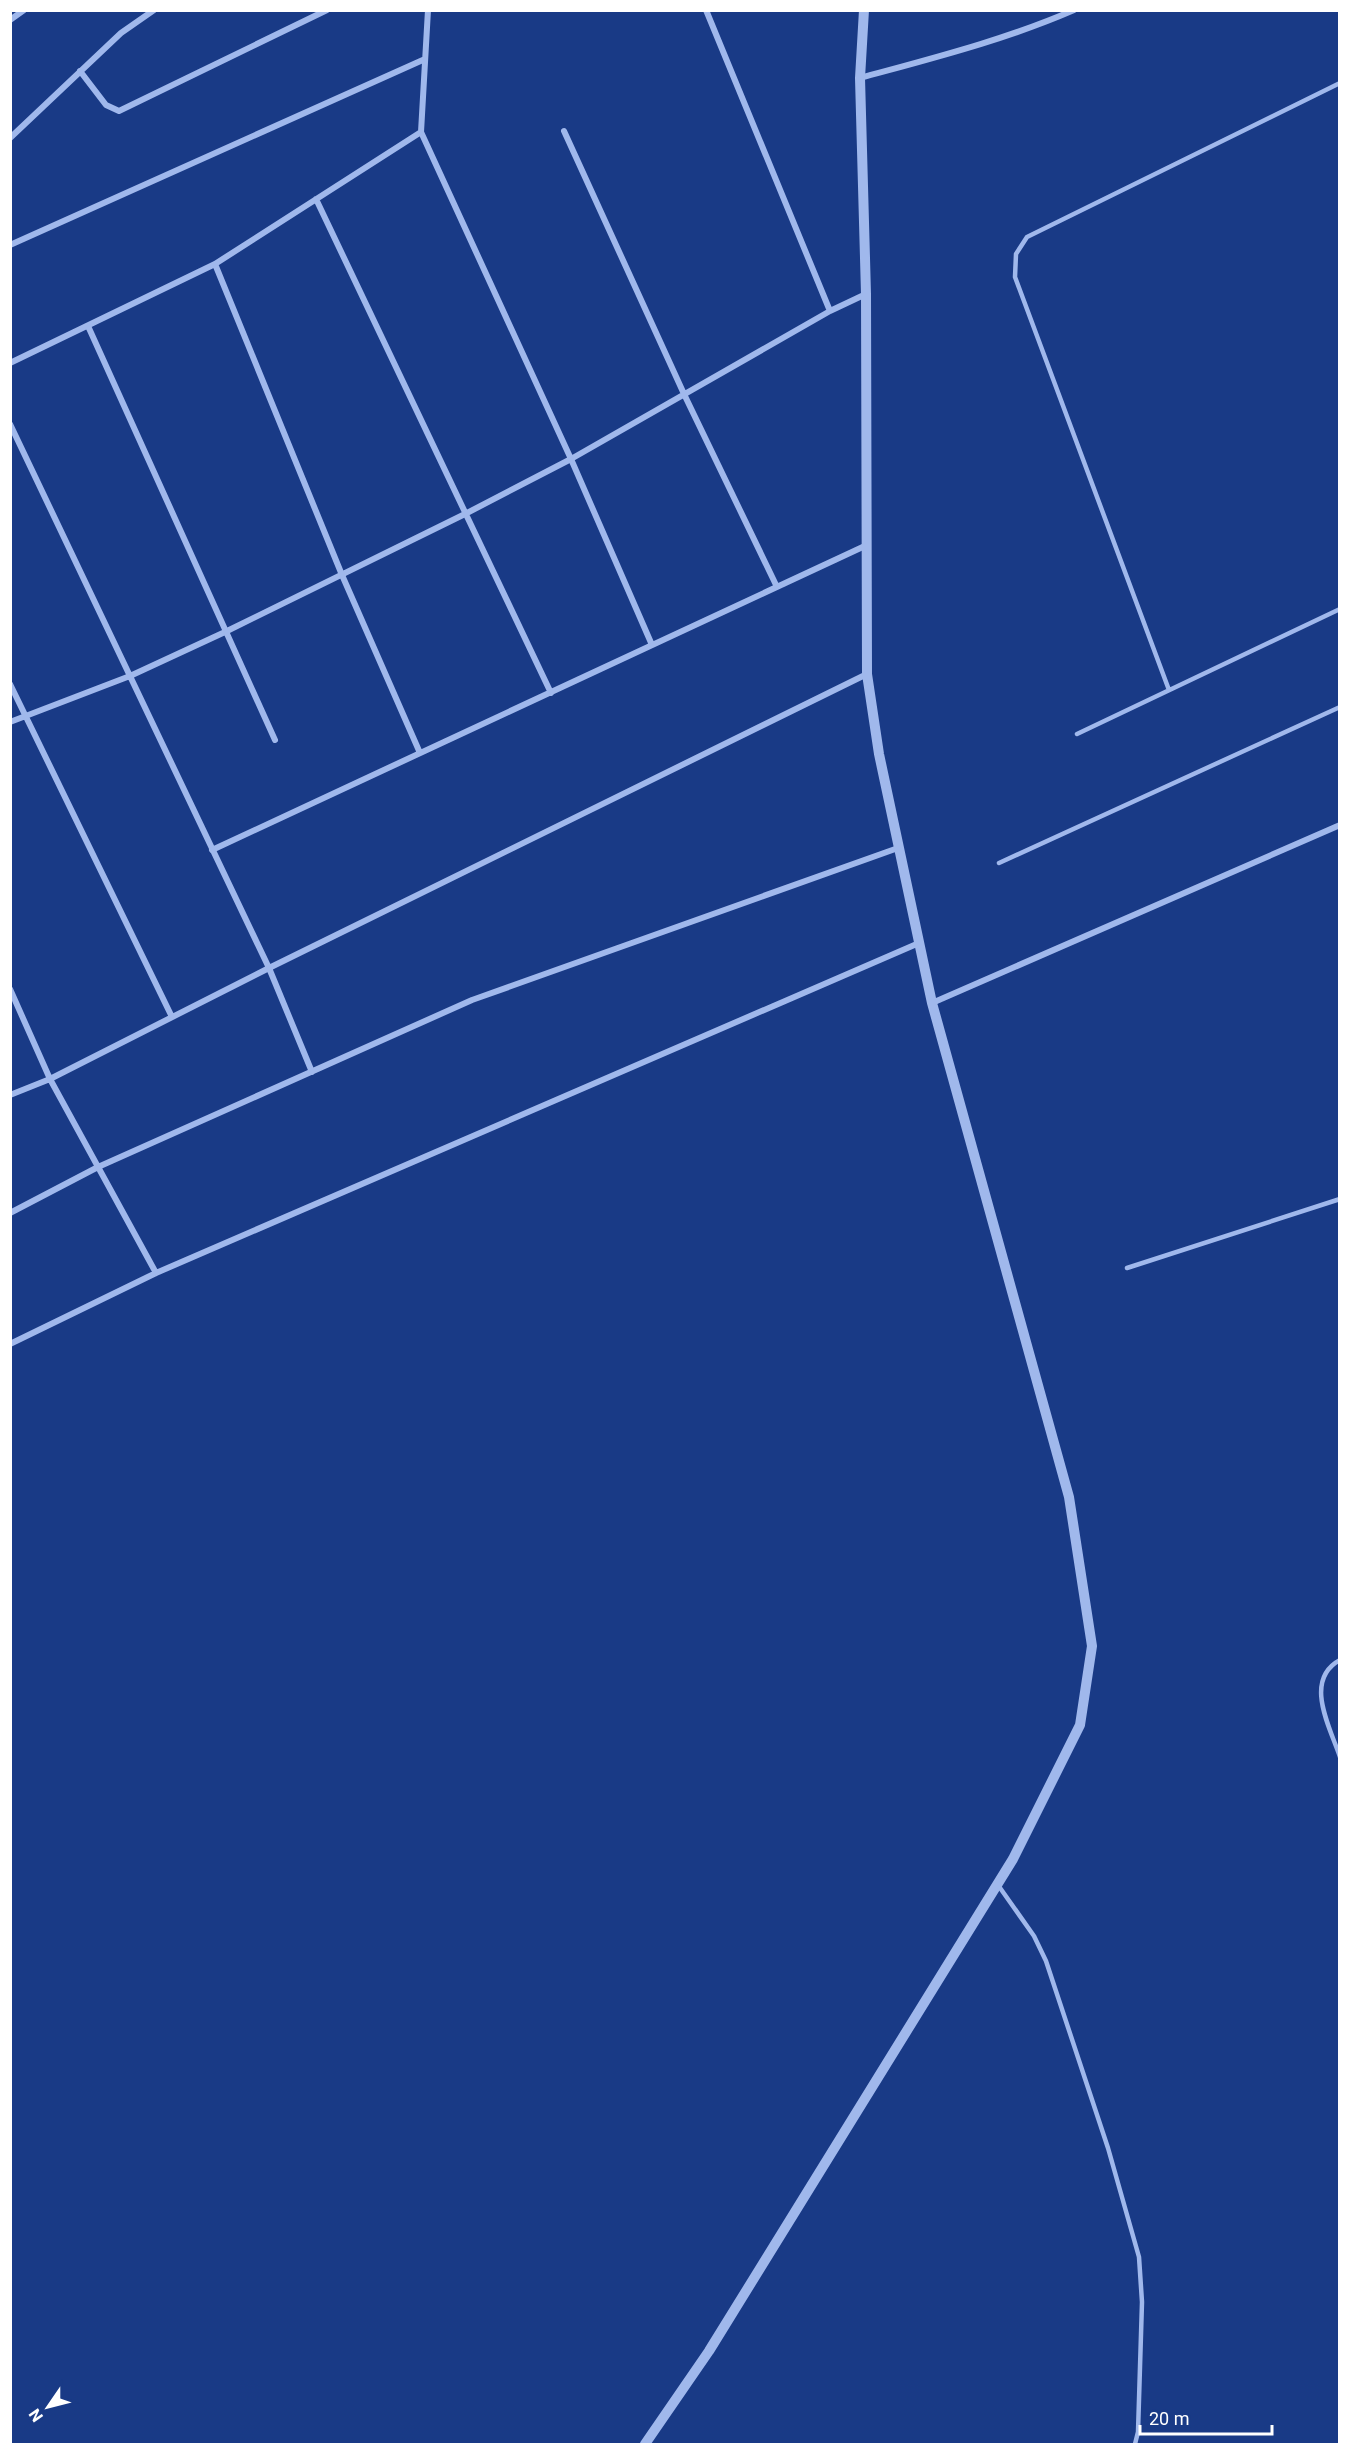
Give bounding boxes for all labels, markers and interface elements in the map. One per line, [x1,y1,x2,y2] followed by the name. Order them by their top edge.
[18,2377,78,2437] north arrow
[1140,2398,1272,2436] scale bar
[25,2405,47,2425] text: N
[1149,2408,1189,2429] text: 20 m

